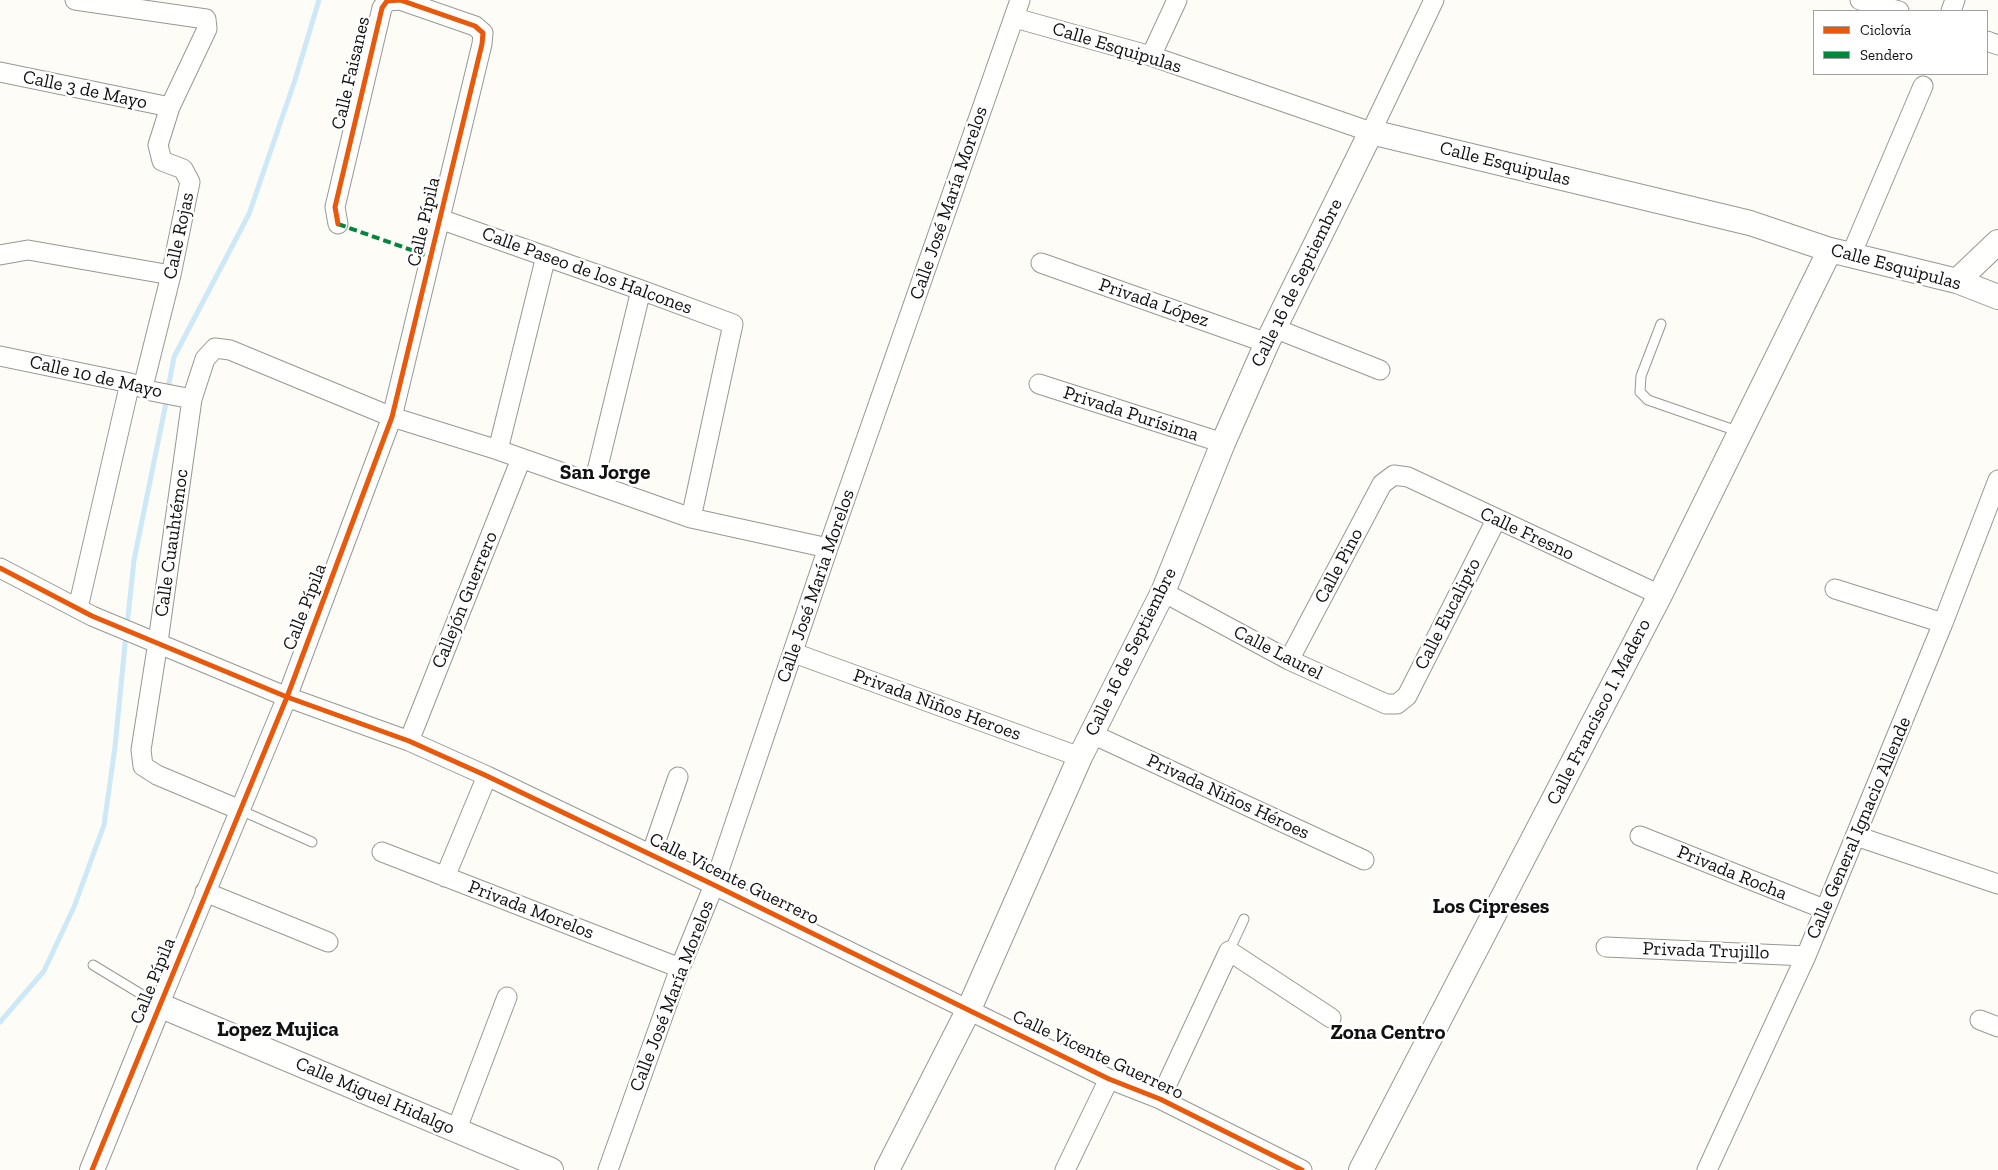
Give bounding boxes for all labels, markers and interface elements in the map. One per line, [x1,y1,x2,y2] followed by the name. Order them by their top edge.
[1813,10,1988,75] legend
[327,14,375,132] street label: Calle Faisanes
[1050,17,1184,79] street label: Calle Esquipulas
[1860,21,1911,39] text: Ciclovía
[1860,46,1913,64] text: Sendero
[21,66,149,114] street label: Calle 3 de Mayo
[905,103,993,303] street label: Calle José María Morelos
[1437,137,1573,191] street label: Calle Esquipulas
[403,175,445,269] street label: Calle Pípila
[159,190,199,282] street label: Calle Rojas
[1246,195,1348,371] street label: Calle 16 de Septiembre
[479,222,695,320] street label: Calle Paseo de los Halcones
[1828,239,1964,295] street label: Calle Esquipulas
[1096,273,1212,333] street label: Privada López
[27,351,165,403] street label: Calle 10 de Mayo
[1061,381,1201,447] street label: Privada Purísima
[560,460,650,486] district label: San Jorge
[150,468,194,618] street label: Calle Cuauhtémoc
[772,486,860,686] street label: Calle José María Morelos
[1476,502,1578,566] street label: Calle Fresno
[1310,525,1368,607] street label: Calle Pino
[427,528,503,672] street label: Callejón Guerrero
[1410,554,1486,674] street label: Calle Eucalipto
[278,560,332,654] street label: Calle Pípila
[1080,564,1182,740] street label: Calle 16 de Septiembre
[1542,615,1656,809] street label: Calle Francisco I. Madero
[1230,621,1326,685] street label: Calle Laurel
[850,664,1024,746] street label: Privada Niños Heroes
[1802,713,1916,943] street label: Calle General Ignacio Allende
[1143,749,1313,845] street label: Privada Niños Héroes
[645,828,823,930] street label: Calle Vicente Guerrero
[1674,841,1790,905] street label: Privada Rocha
[465,876,597,944] street label: Privada Morelos
[1433,894,1549,920] district label: Los Cipreses
[625,897,719,1095] street label: Calle José María Morelos
[125,935,181,1027] street label: Calle Pípila
[1642,937,1770,965] street label: Privada Trujillo
[1009,1005,1187,1105] street label: Calle Vicente Guerrero
[217,1017,339,1043] district label: Lopez Mujica
[1331,1020,1445,1046] district label: Zona Centro
[292,1052,458,1140] street label: Calle Miguel Hidalgo

